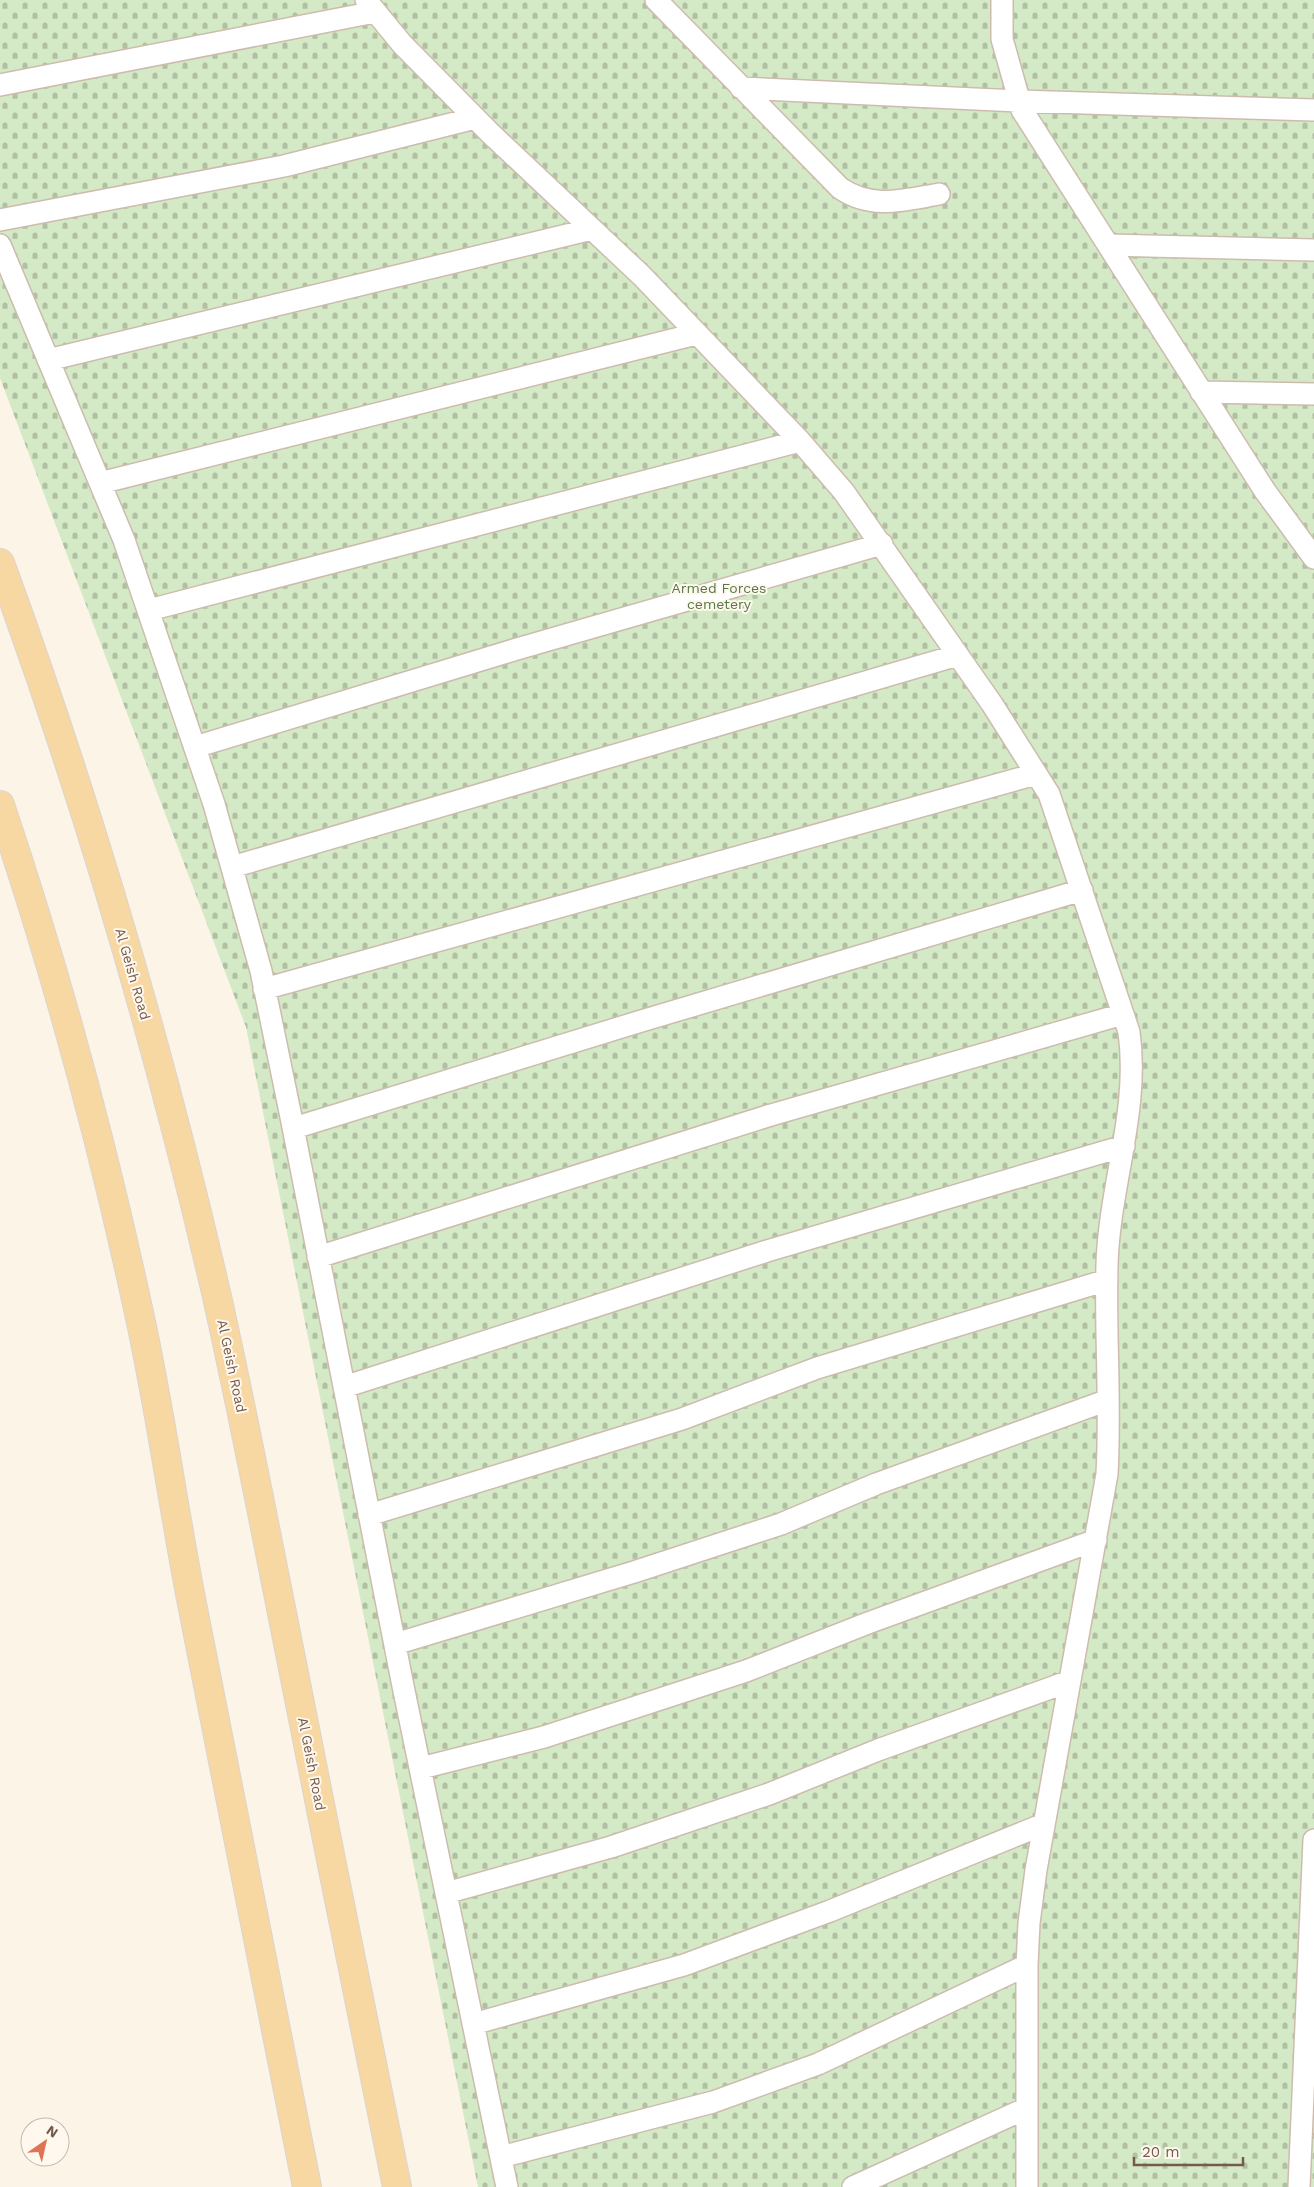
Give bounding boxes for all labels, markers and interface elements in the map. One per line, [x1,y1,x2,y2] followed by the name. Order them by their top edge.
[672,580,766,612] park label: Armed Forces cemetery
[112,926,154,1022] street label: Al Geish Road
[214,1318,250,1414] street label: Al Geish Road
[295,1716,329,1812] street label: Al Geish Road
[20,2117,70,2167] north arrow
[43,2122,61,2141] text: N
[1134,2134,1243,2166] scale bar
[1142,2143,1180,2161] text: 20 m

